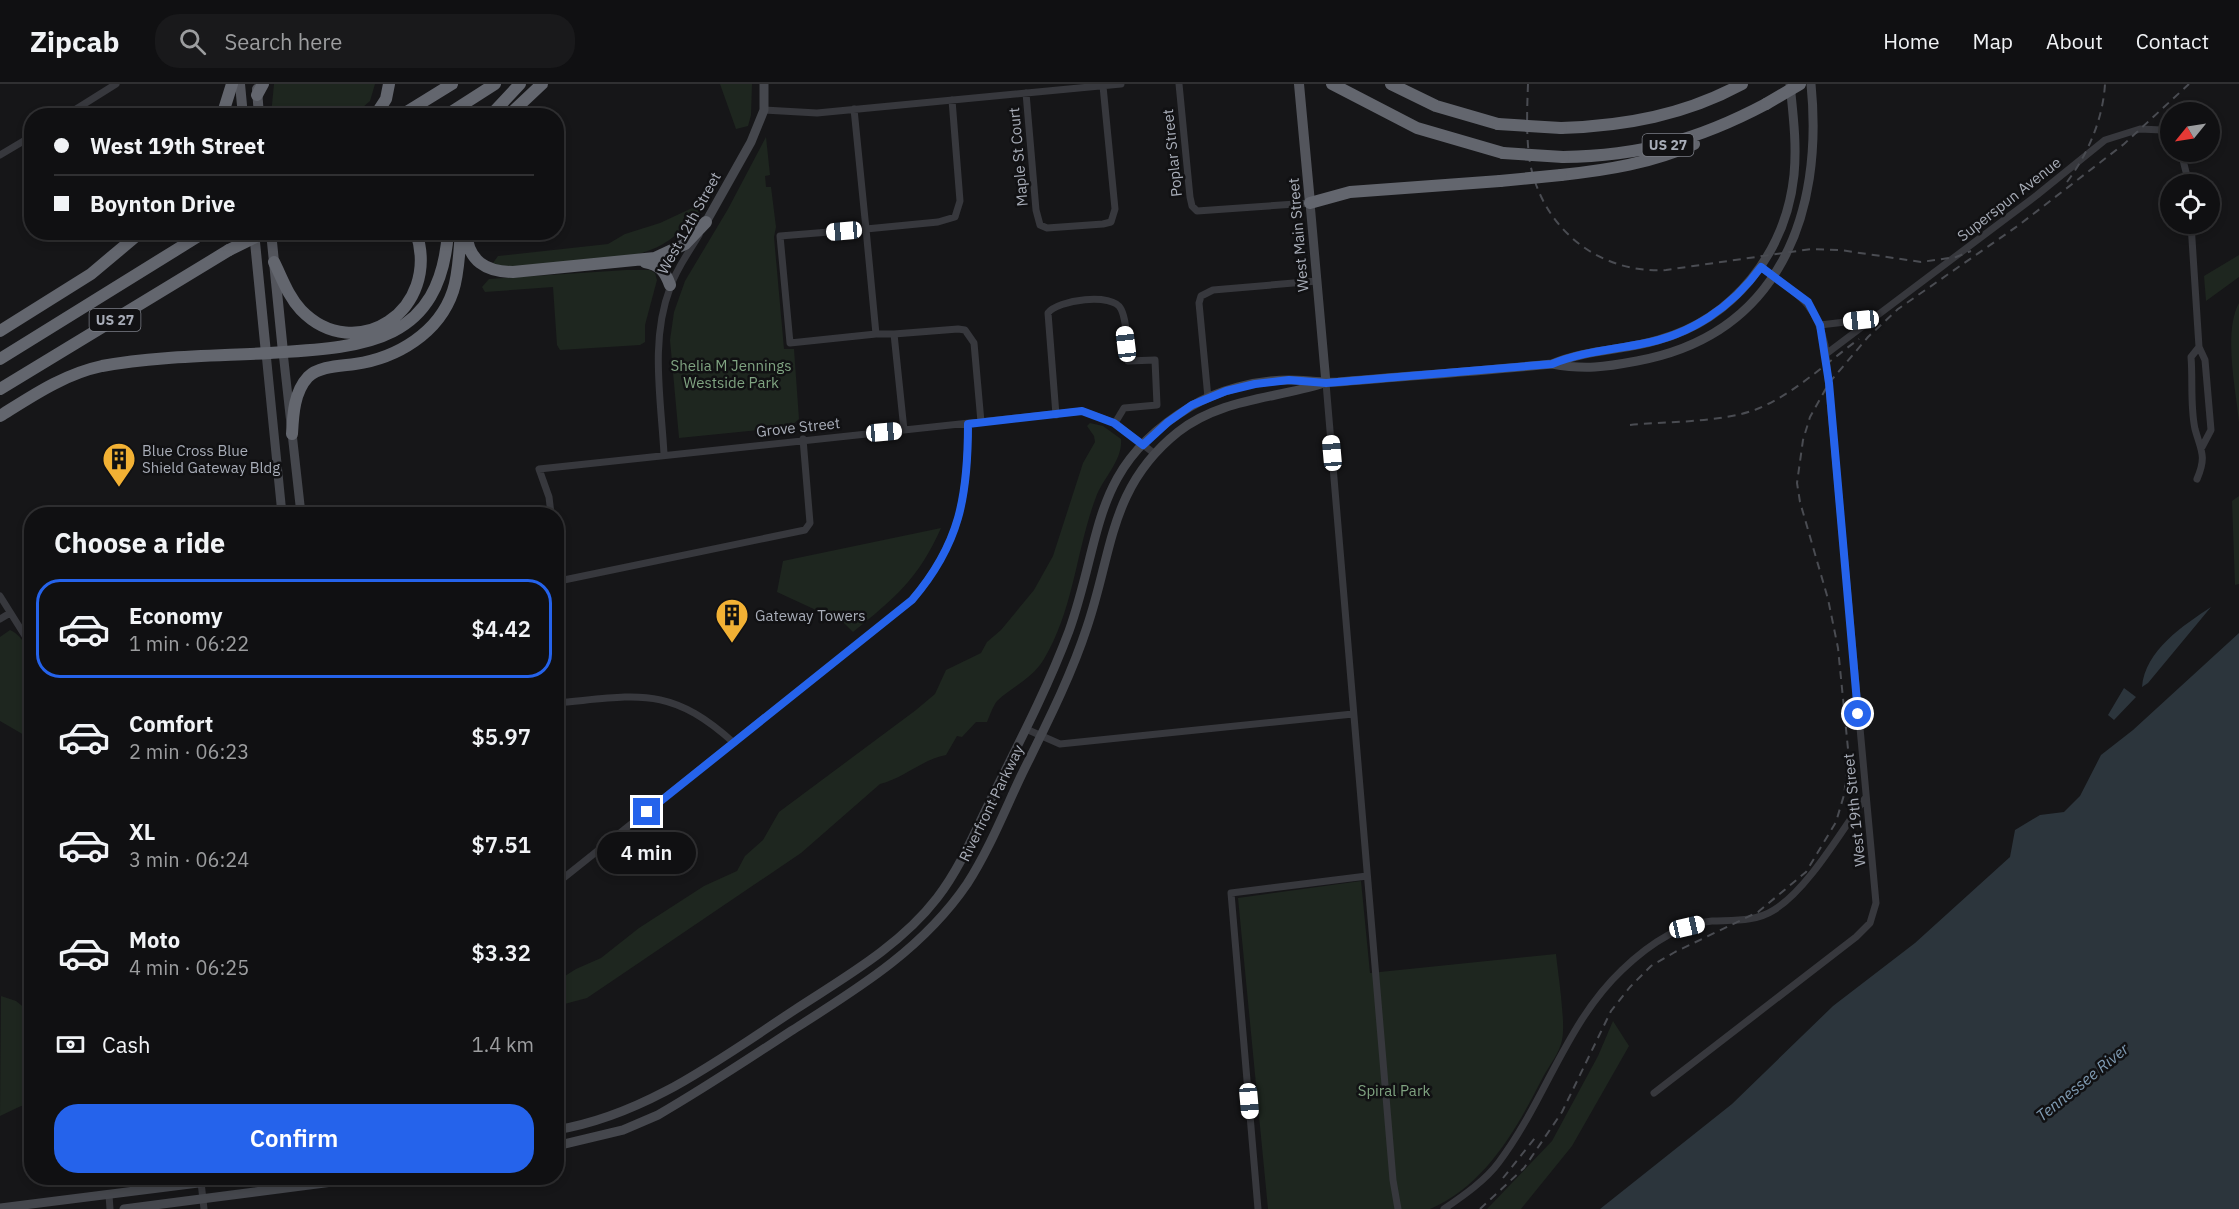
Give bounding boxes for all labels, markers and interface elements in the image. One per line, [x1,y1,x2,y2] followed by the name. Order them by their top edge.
[155,14,575,68] search box
[30,23,119,60] text: Zipcab
[176,25,209,58] icon: search
[224,27,342,56] text: Search here
[1883,27,1940,55] text: Home
[1973,27,2013,55] text: Map
[2046,27,2103,55] text: About
[2136,27,2209,55] text: Contact
[2160,102,2220,162] north arrow
[2160,102,2220,234] map controls
[1004,107,1032,207] street label: Maple St Court
[1158,108,1186,198] street label: Poplar Street
[90,131,265,160] text: West 19th Street
[1642,134,1694,156] road number: US 27
[1953,153,2065,245] street label: Superspun Avenue
[653,169,725,277] street label: West 12th Street
[2160,174,2220,234] button: locate
[1284,177,1312,293] street label: West Main Street
[90,189,235,218] text: Boynton Drive
[825,220,863,242] car
[90,309,140,331] road number: US 27
[1842,309,1880,331] car
[1115,325,1137,363] car
[671,356,792,392] park label: Shelia M Jennings Westside Park
[755,413,841,441] street label: Grove Street
[865,421,903,443] car
[1321,434,1343,472] car
[101,441,137,488] building icon: Blue Cross Blue Shield Gateway Bldg
[142,441,280,477] place label: Blue Cross Blue Shield Gateway Bldg
[54,525,225,560] text: Choose a ride
[714,597,750,644] building icon: Gateway Towers
[129,601,223,630] text: Economy
[57,602,111,656] icon: car
[755,606,866,625] place label: Gateway Towers
[472,614,531,643] text: $4.42
[129,630,249,657] text: 1 min · 06:22
[1844,700,1871,727] route start
[129,709,213,738] text: Comfort
[57,710,111,764] icon: car
[472,722,531,751] text: $5.97
[129,738,249,765] text: 2 min · 06:23
[954,741,1028,865] street label: Riverfront Parkway
[1839,752,1869,868] street label: West 19th Street
[633,798,660,825] route end
[129,817,155,846] text: XL
[57,818,111,872] icon: car
[472,830,531,859] text: $7.51
[598,833,696,875] callout: 4 min
[621,839,672,866] text: 4 min
[129,846,249,873] text: 3 min · 06:24
[1667,914,1707,940] car
[129,925,180,954] text: Moto
[57,926,111,980] icon: car
[472,938,531,967] text: $3.32
[129,954,249,981] text: 4 min · 06:25
[54,1028,87,1061] icon: cash
[102,1030,151,1059] text: Cash
[472,1031,534,1058] text: 1.4 km
[2032,1038,2133,1125] water label: Tennessee River
[1358,1081,1430,1100] park label: Spiral Park
[1238,1082,1260,1120] car
[54,1104,534,1173] button: Confirm

